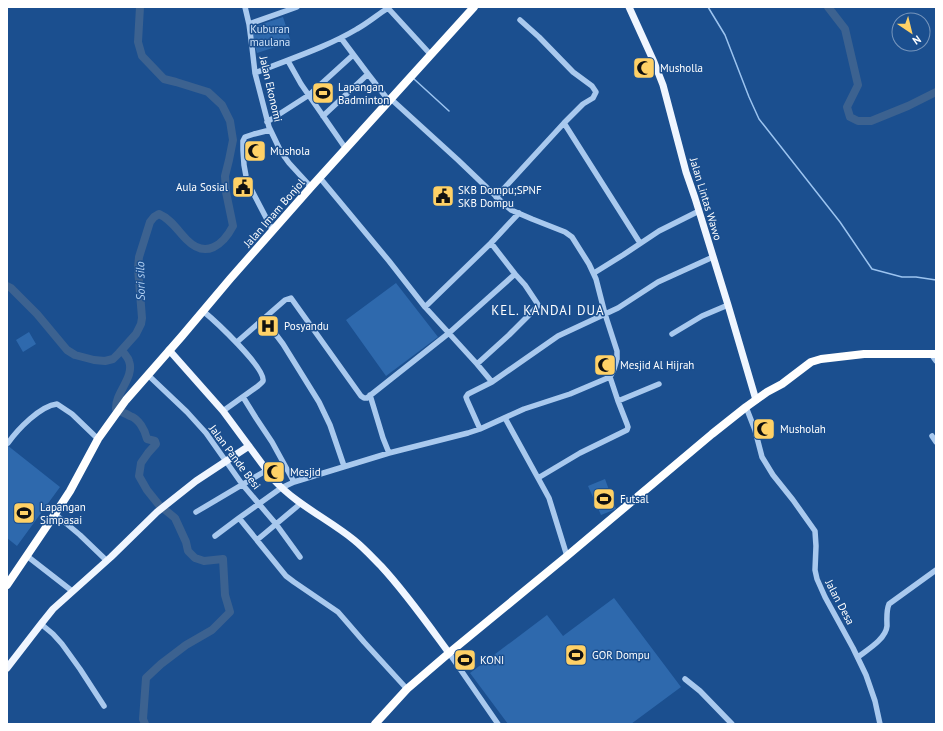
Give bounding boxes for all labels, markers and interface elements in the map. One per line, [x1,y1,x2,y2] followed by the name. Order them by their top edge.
[891,12,931,52] north arrow
[250,22,290,49] park label: Kuburan maulana
[910,32,924,48] text: N
[256,54,285,123] street label: Jalan Ekonomi
[631,55,657,81] mosque icon: Musholla
[660,61,703,75] place label: Musholla
[310,80,336,106] sports icon: Lapangan Badminton
[338,80,389,107] place label: Lapangan Badminton
[242,138,268,164] mosque icon: Mushola
[270,144,310,158] place label: Mushola
[687,155,725,242] street label: Jalan Lintas Wawo
[230,174,256,200] public building icon: Aula Sosial
[240,175,308,251] street label: Jalan Imam Bonjol
[176,180,229,194] place label: Aula Sosial
[430,183,456,209] public building icon: SKB Dompu;SPNF SKB Dompu
[458,183,542,210] place label: SKB Dompu;SPNF SKB Dompu
[132,261,148,301] water label: Sori silo
[491,302,605,319] district label: KEL. KANDAI DUA
[255,313,281,339] hospital icon: Posyandu
[284,319,329,333] place label: Posyandu
[592,352,618,378] mosque icon: Mesjid Al Hijrah
[620,358,694,372] place label: Mesjid Al Hijrah
[751,416,777,442] mosque icon: Musholah
[205,421,264,492] street label: Jalan Pande Besi
[780,422,826,436] place label: Musholah
[261,459,287,485] mosque icon: Mesjid
[290,465,321,479] place label: Mesjid
[591,486,617,512] sports icon: Futsal
[620,492,649,506] place label: Futsal
[11,500,37,526] sports icon: Lapangan Simpasai
[40,500,86,527] place label: Lapangan Simpasai
[822,576,858,627] street label: Jalan Desa
[563,642,589,668] sports icon: GOR Dompu
[452,647,478,673] sports icon: KONI
[592,648,650,662] place label: GOR Dompu
[480,653,504,667] place label: KONI

